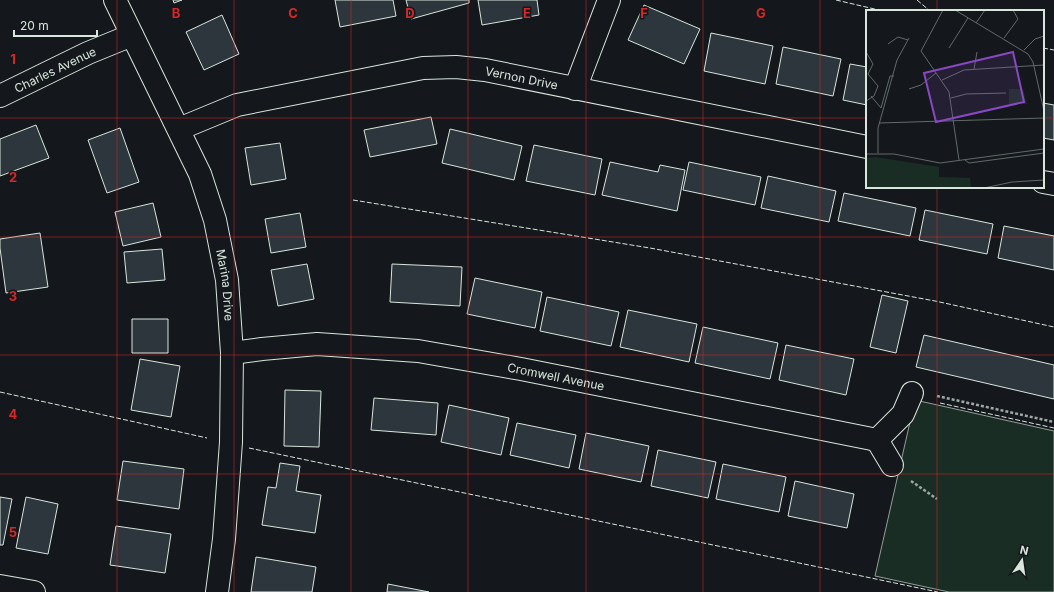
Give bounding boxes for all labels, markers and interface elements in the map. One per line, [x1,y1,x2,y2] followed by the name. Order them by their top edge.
[172,5,181,21] text: B
[288,5,298,21] text: C
[405,5,415,21] text: D
[523,5,531,21] text: E
[640,5,648,21] text: F
[756,5,766,21] text: G
[866,10,1044,188] inset map
[14,12,97,38] scale bar
[20,18,49,33] text: 20 m
[11,43,98,96] street label: Charles Avenue
[10,51,16,67] text: 1
[484,63,559,92] street label: Vernon Drive
[9,169,17,185] text: 2
[213,248,237,321] street label: Marina Drive
[9,288,17,304] text: 3
[506,359,606,393] street label: Cromwell Avenue
[9,406,18,422] text: 4
[9,524,17,540] text: 5
[1002,540,1042,580] north arrow
[1019,542,1030,558] text: N

